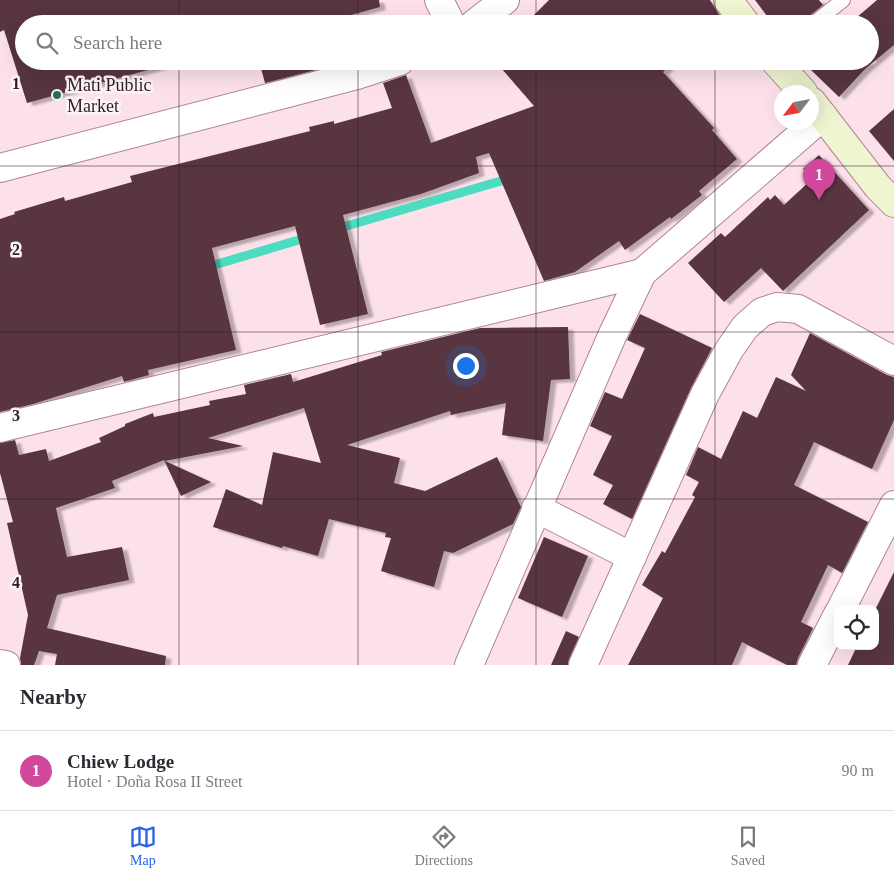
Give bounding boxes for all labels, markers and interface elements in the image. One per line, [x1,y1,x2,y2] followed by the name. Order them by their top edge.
[15,15,879,70] search box
[33,29,61,57] icon: search
[73,32,162,53] text: Search here
[12,75,20,92] text: 1
[67,75,152,116] place label: Mati Public Market
[774,85,819,130] north arrow
[51,89,63,101] marker: Mati Public Market
[803,159,835,200] pin: 1
[12,241,20,258] text: 2
[453,353,479,379] your location
[12,407,20,424] text: 3
[12,574,20,591] text: 4
[834,605,879,650] map controls
[834,605,879,650] button: locate
[20,685,87,709] text: Nearby
[67,751,174,772] text: Chiew Lodge
[32,762,40,779] text: 1
[842,762,874,779] text: 90 m
[67,773,243,790] text: Hotel · Doña Rosa II Street
[129,823,157,869] tab: Map
[415,823,473,869] tab: Directions
[731,823,765,869] tab: Saved

